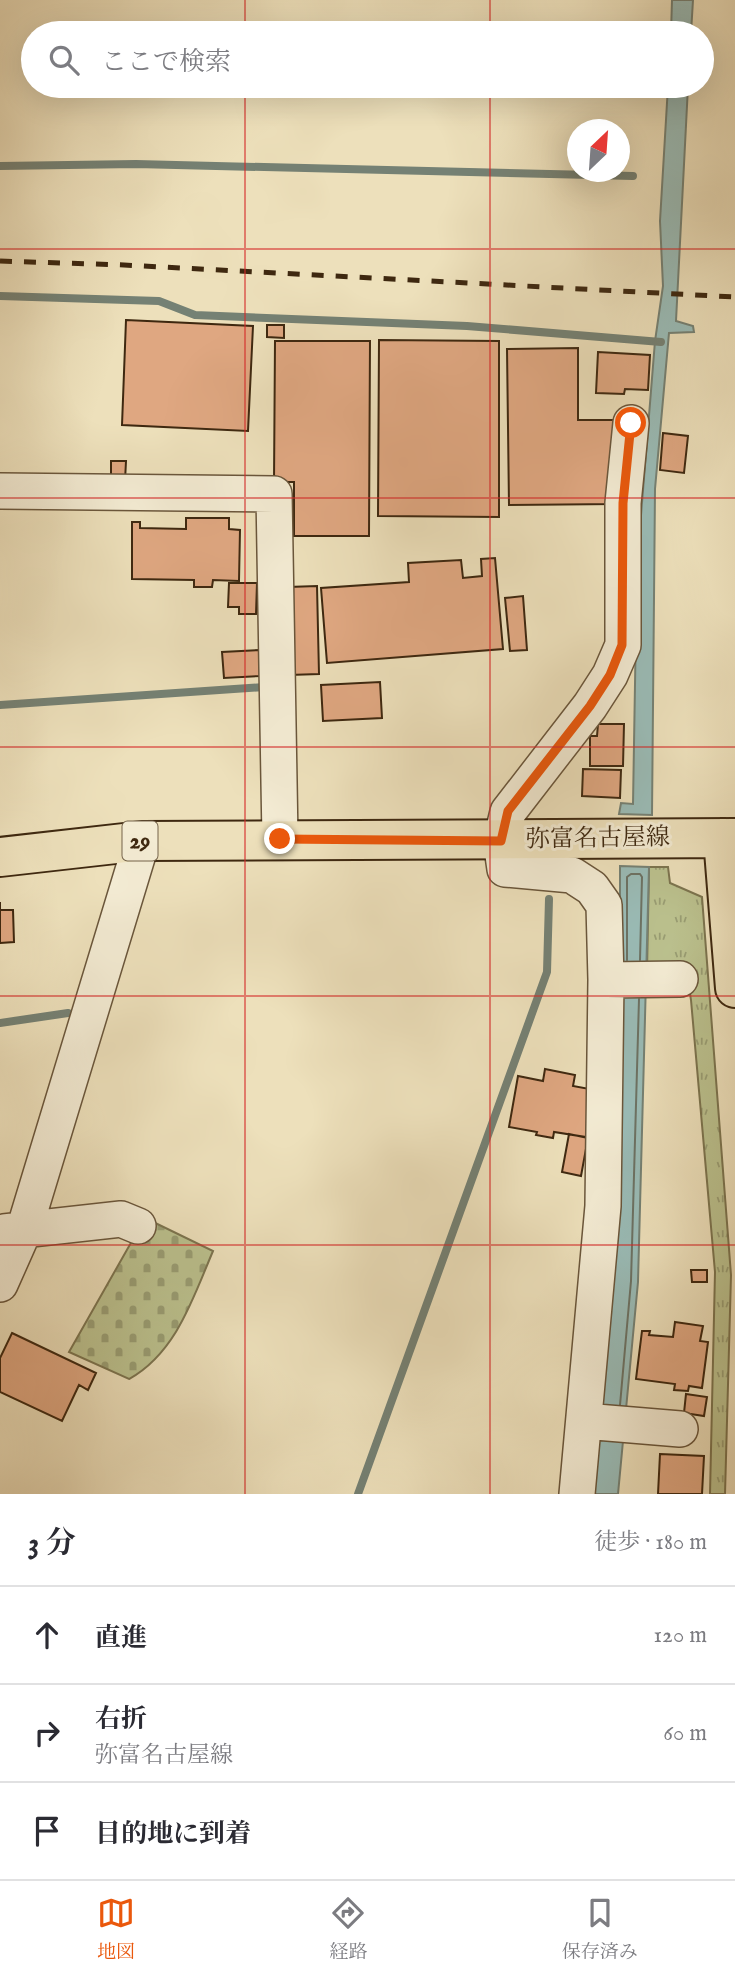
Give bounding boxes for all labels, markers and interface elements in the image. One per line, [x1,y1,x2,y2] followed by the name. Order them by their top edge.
[21,21,714,98] search box
[45,41,83,79] icon: search
[101,46,231,79] text: ここで検索
[567,119,630,182] north arrow
[615,407,646,438] route start
[122,821,158,860] road number: 29
[526,822,670,856] street label: 弥富名古屋線
[264,823,295,854] route end
[28,1525,76,1563] text: 3 分
[594,1528,707,1557] text: 徒歩 · 180 m
[28,1616,66,1654] icon: ahead
[654,1621,707,1650] text: 120 m
[95,1622,147,1655] text: 直進
[95,1703,147,1736] text: 右折
[28,1714,66,1752] icon: right
[663,1719,707,1748] text: 60 m
[95,1741,233,1770] text: 弥富名古屋線
[28,1812,66,1850] icon: arrive
[95,1818,251,1851] text: 目的地に到着
[97,1894,135,1965] tab: 地図
[329,1894,368,1965] tab: 経路
[562,1894,638,1965] tab: 保存済み

